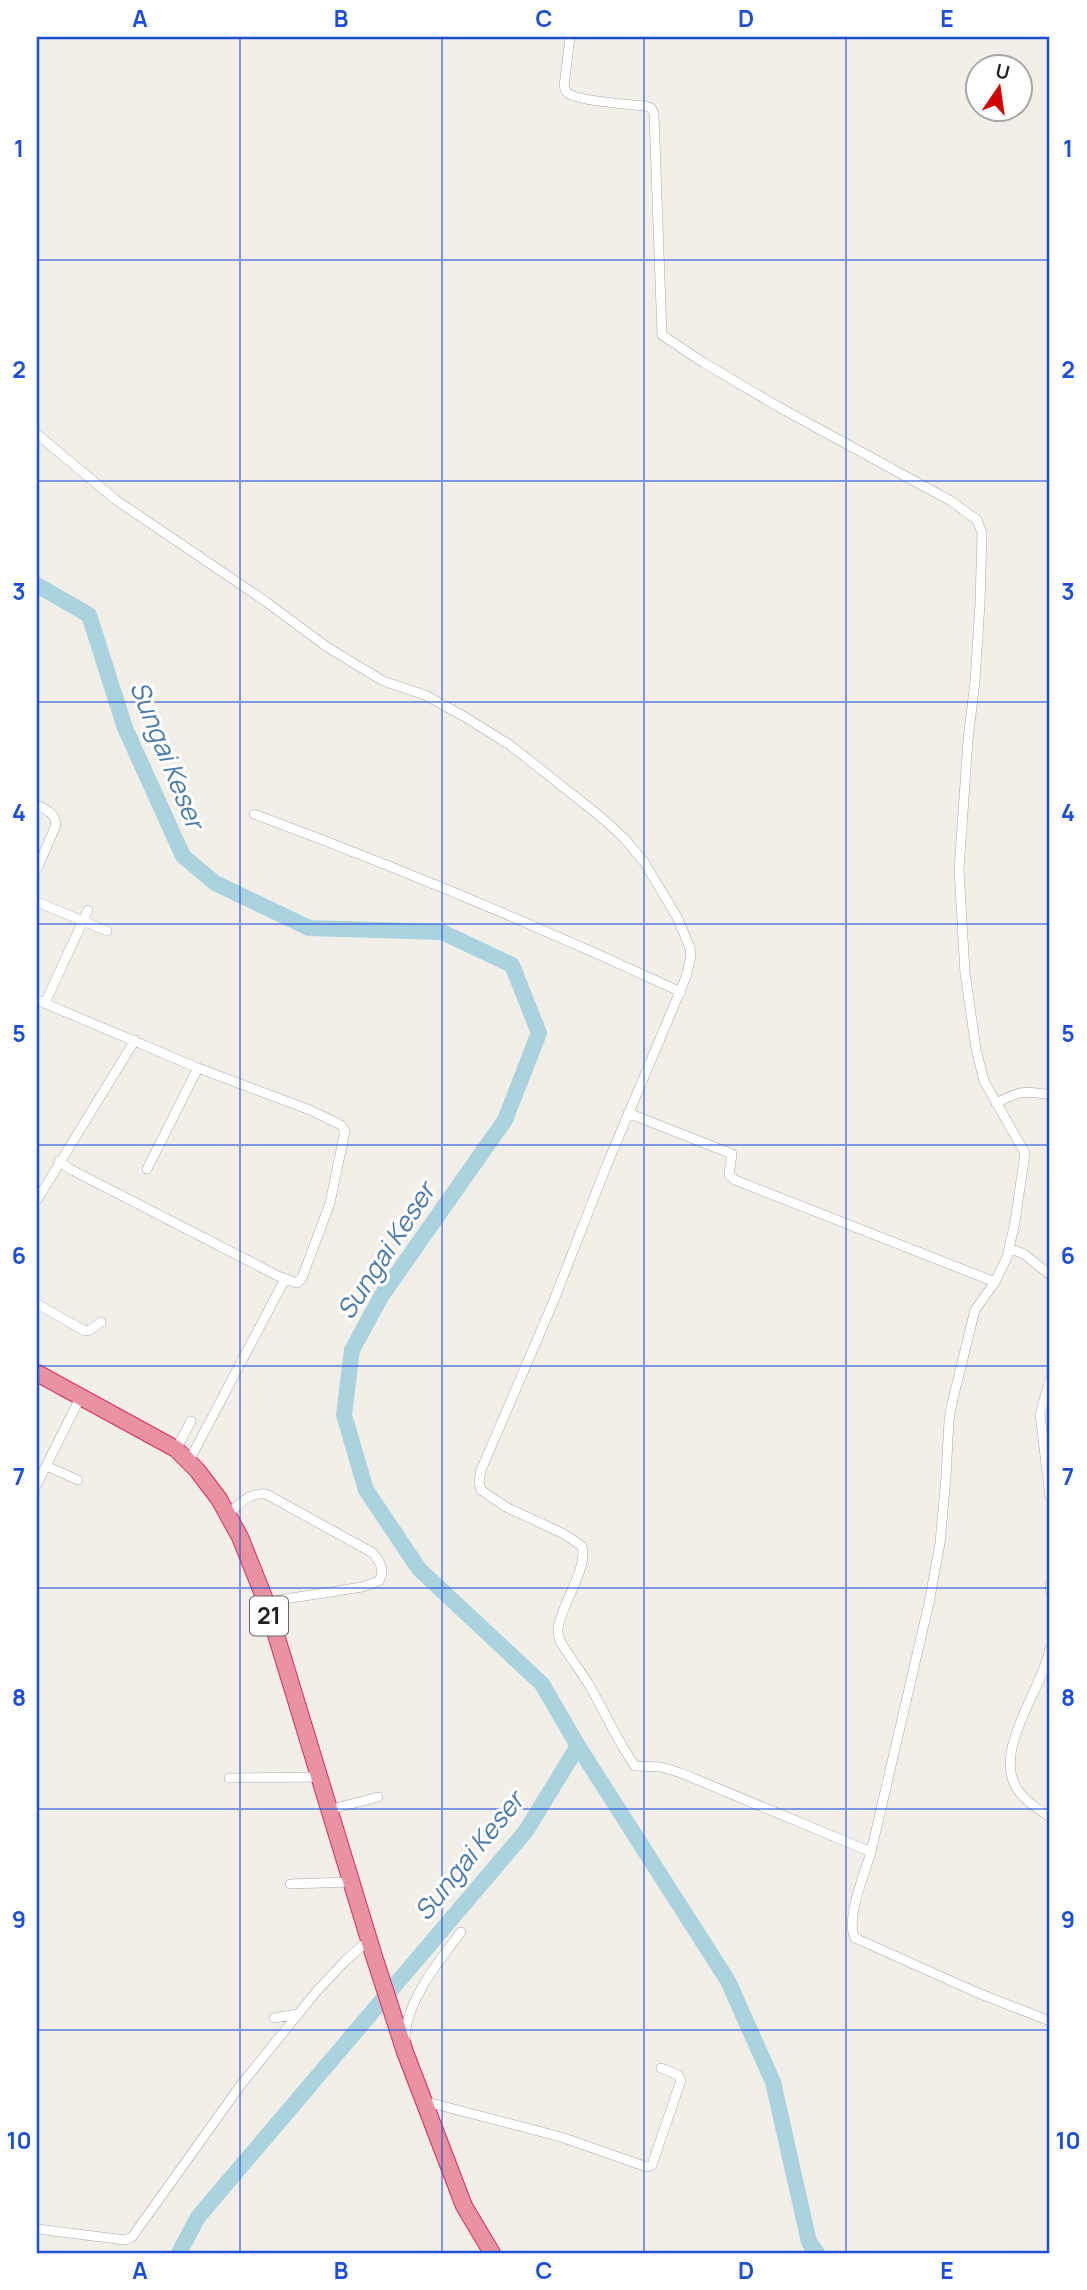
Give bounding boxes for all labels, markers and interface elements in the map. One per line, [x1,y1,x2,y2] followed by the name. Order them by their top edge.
[132,2,148,34] text: A
[334,2,348,34] text: B
[536,2,553,34] text: C
[738,2,754,34] text: D
[940,2,954,34] text: E
[964,52,1034,122] north arrow
[993,57,1012,86] text: U
[14,132,24,164] text: 1
[1063,132,1073,164] text: 1
[12,353,26,385] text: 2
[1061,353,1075,385] text: 2
[12,575,26,607] text: 3
[1061,575,1075,607] text: 3
[122,676,215,837] water label: Sungai Keser
[12,796,26,828] text: 4
[1061,796,1075,828] text: 4
[12,1017,26,1049] text: 5
[1061,1017,1075,1049] text: 5
[328,1172,445,1326] water label: Sungai Keser
[12,1239,26,1271] text: 6
[1061,1239,1075,1271] text: 6
[13,1460,25,1492] text: 7
[1062,1460,1074,1492] text: 7
[250,1596,288,1636] road number: 21
[12,1681,26,1713] text: 8
[1061,1681,1075,1713] text: 8
[405,1781,534,1927] water label: Sungai Keser
[12,1903,26,1935] text: 9
[1061,1903,1075,1935] text: 9
[6,2124,32,2156] text: 10
[1055,2124,1081,2156] text: 10
[132,2254,148,2286] text: A
[334,2254,348,2286] text: B
[536,2254,553,2286] text: C
[738,2254,754,2286] text: D
[940,2254,954,2286] text: E

